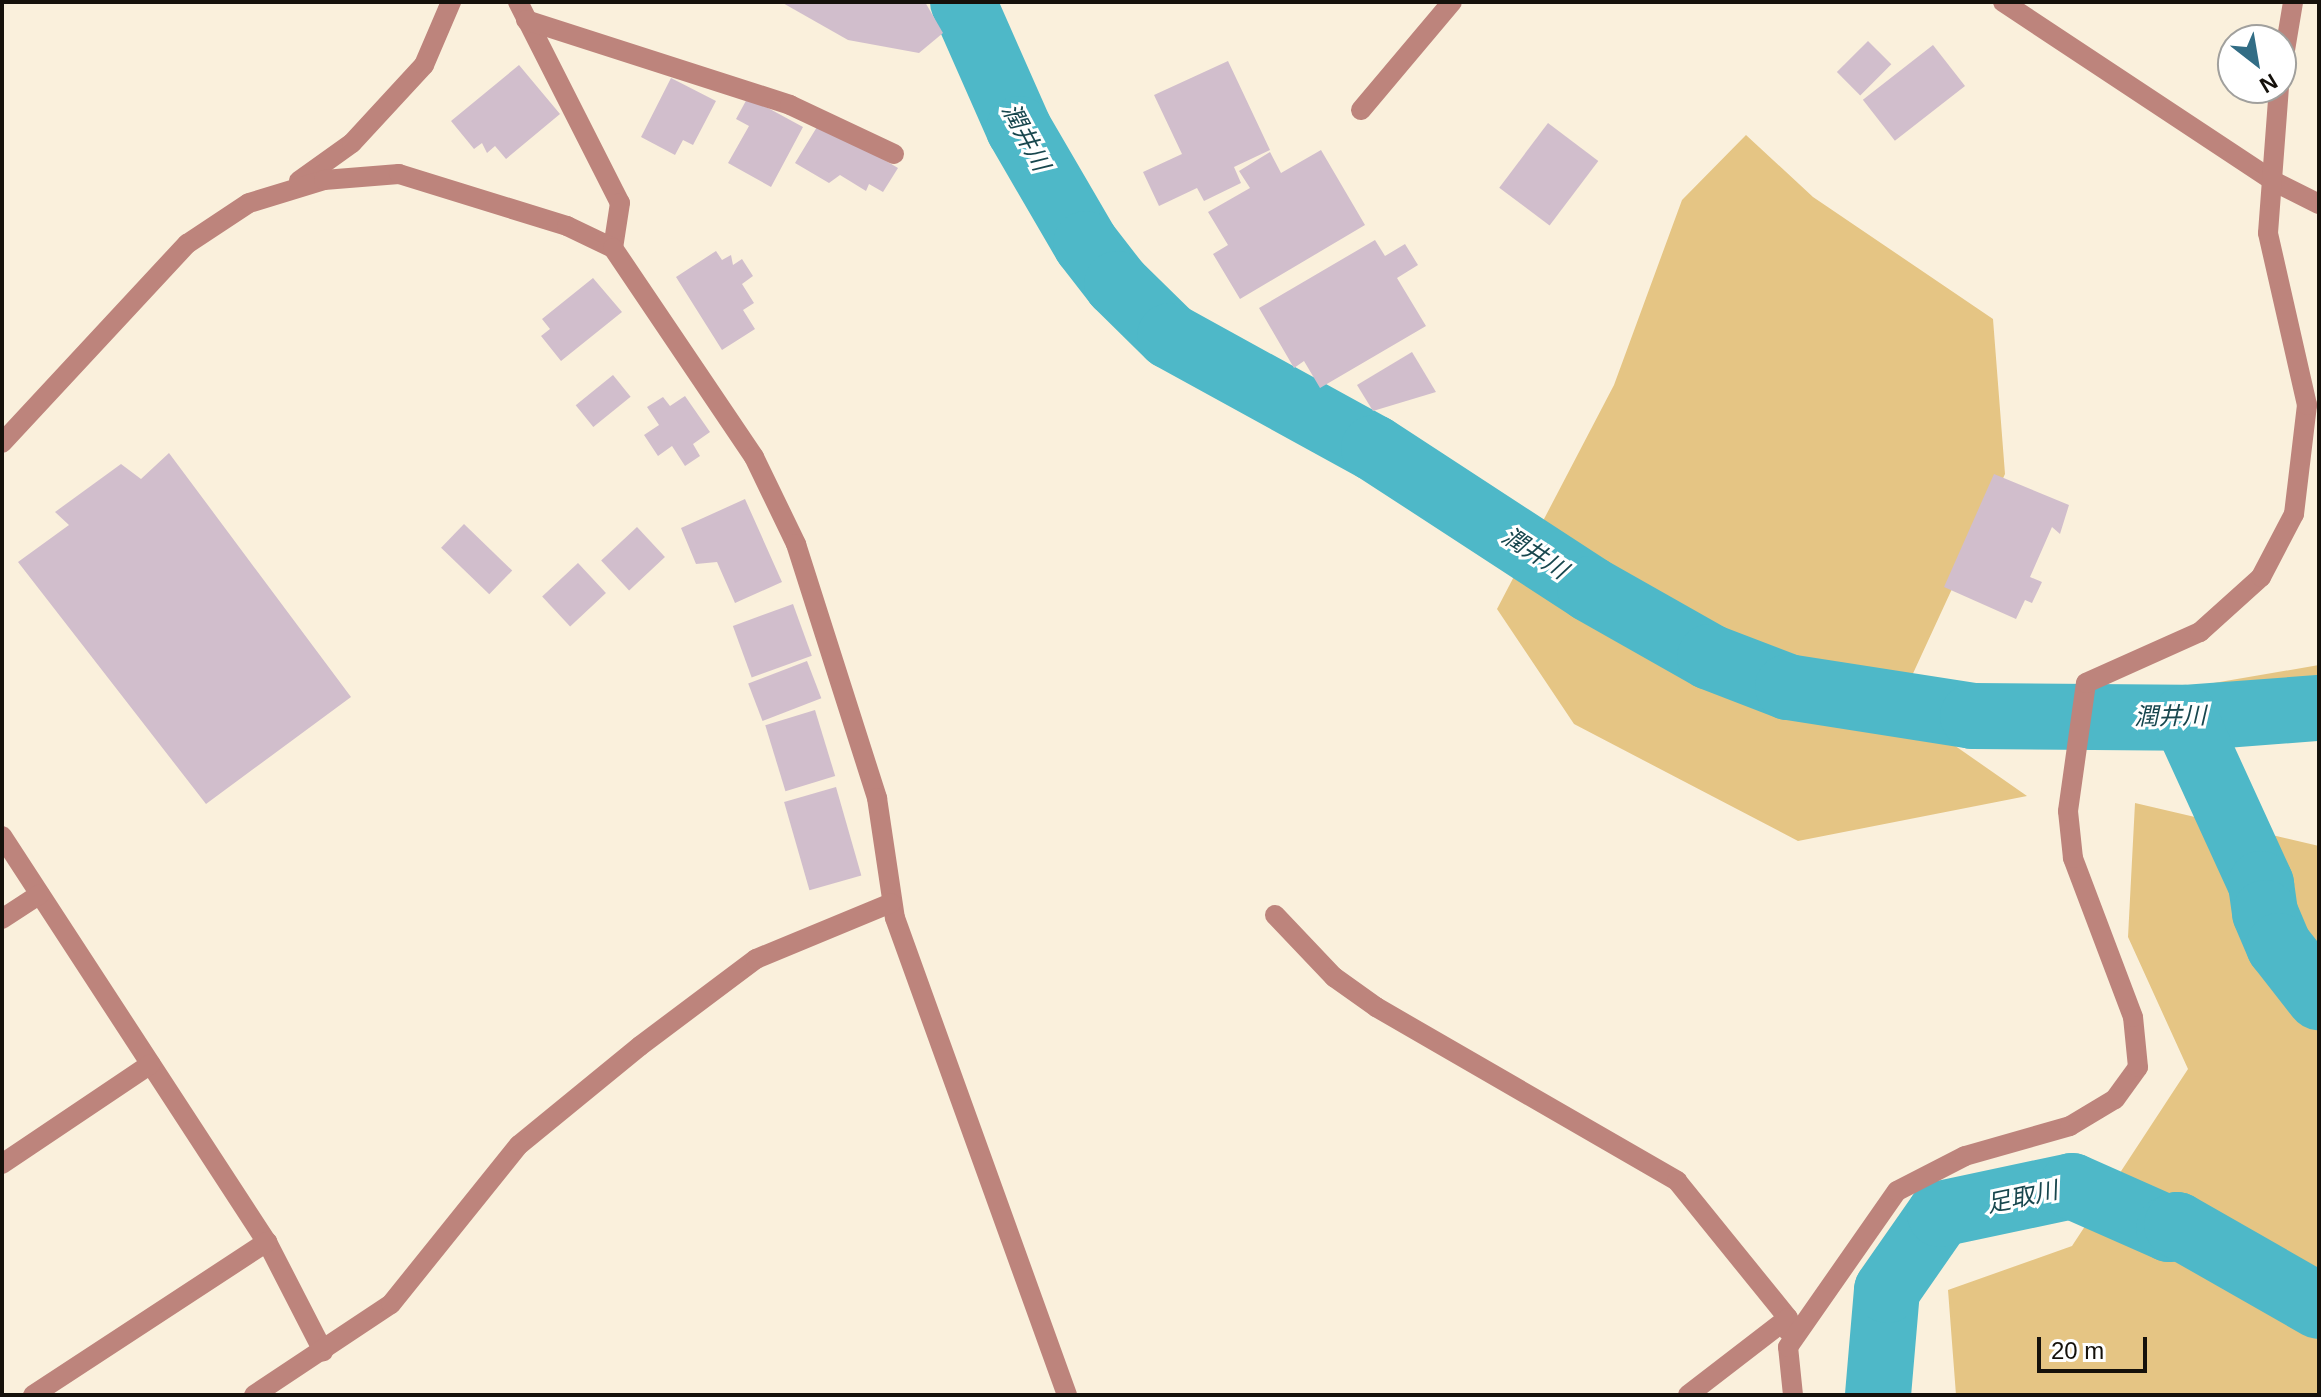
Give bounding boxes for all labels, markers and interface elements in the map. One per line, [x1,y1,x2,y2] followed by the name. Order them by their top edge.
[2217,24,2297,104] north arrow
[2255,68,2282,98] text: N
[996,98,1056,176] water label: 潤井川
[1497,521,1573,585] water label: 潤井川
[2134,701,2206,731] water label: 潤井川
[1984,1175,2060,1219] water label: 足取川
[2041,1321,2151,1371] scale bar
[2051,1337,2104,1364] text: 20 m

